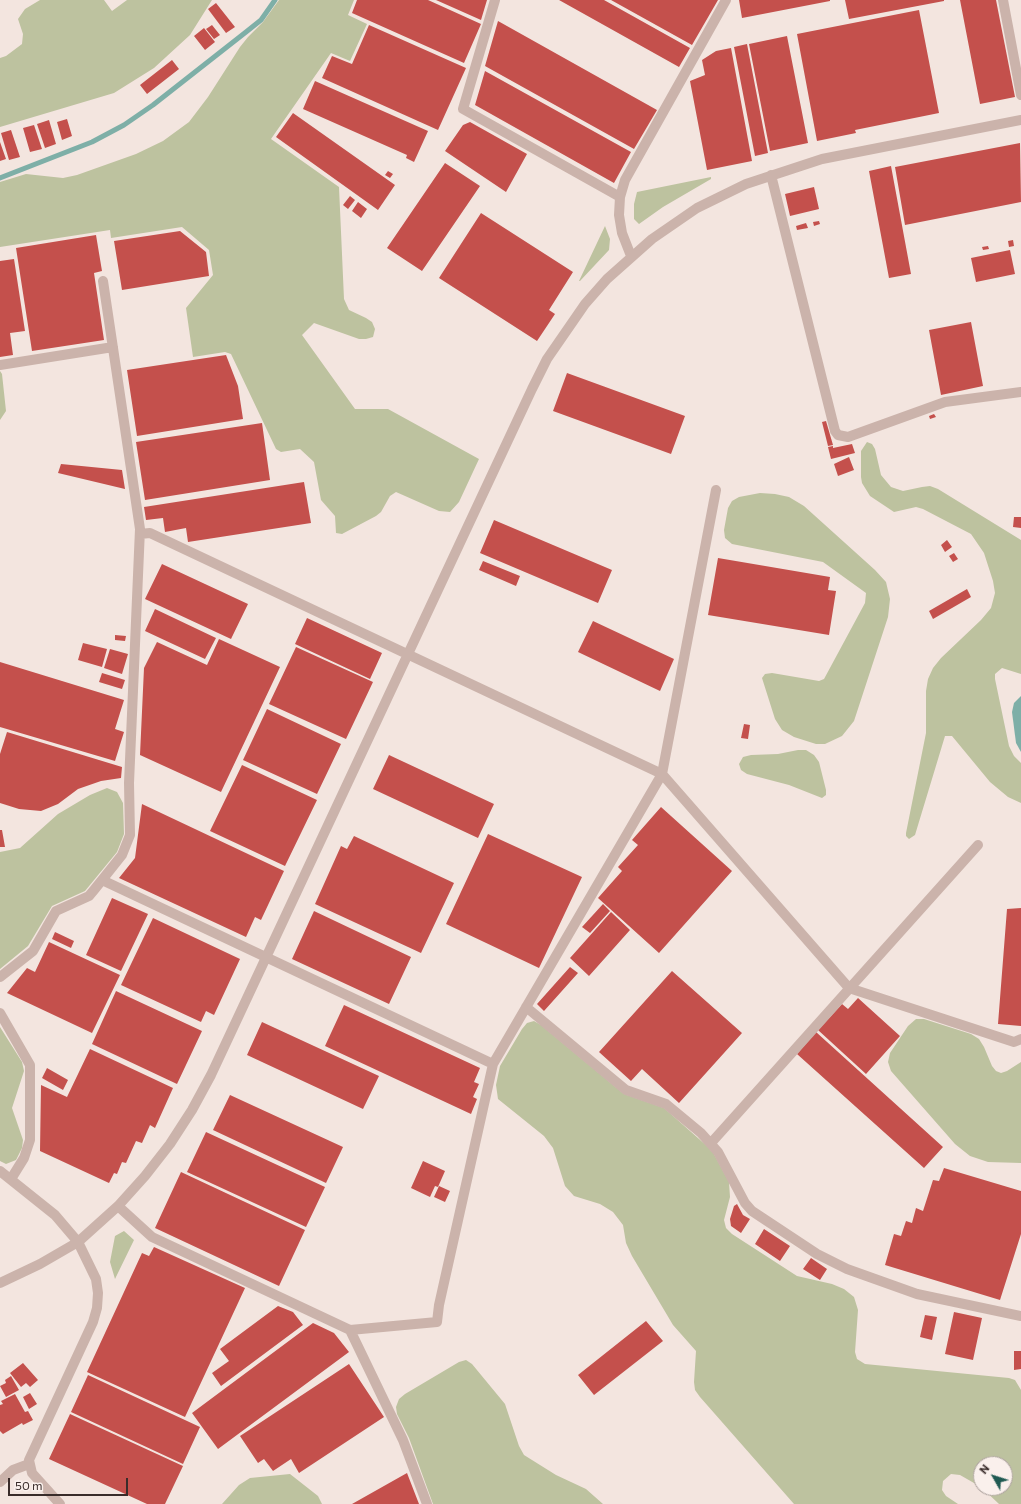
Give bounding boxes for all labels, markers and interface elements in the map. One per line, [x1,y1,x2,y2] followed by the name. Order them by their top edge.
[973,1456,1013,1496] north arrow
[976,1461,992,1476] text: N
[10,1470,130,1496] scale bar
[15,1478,43,1492] text: 50 m

